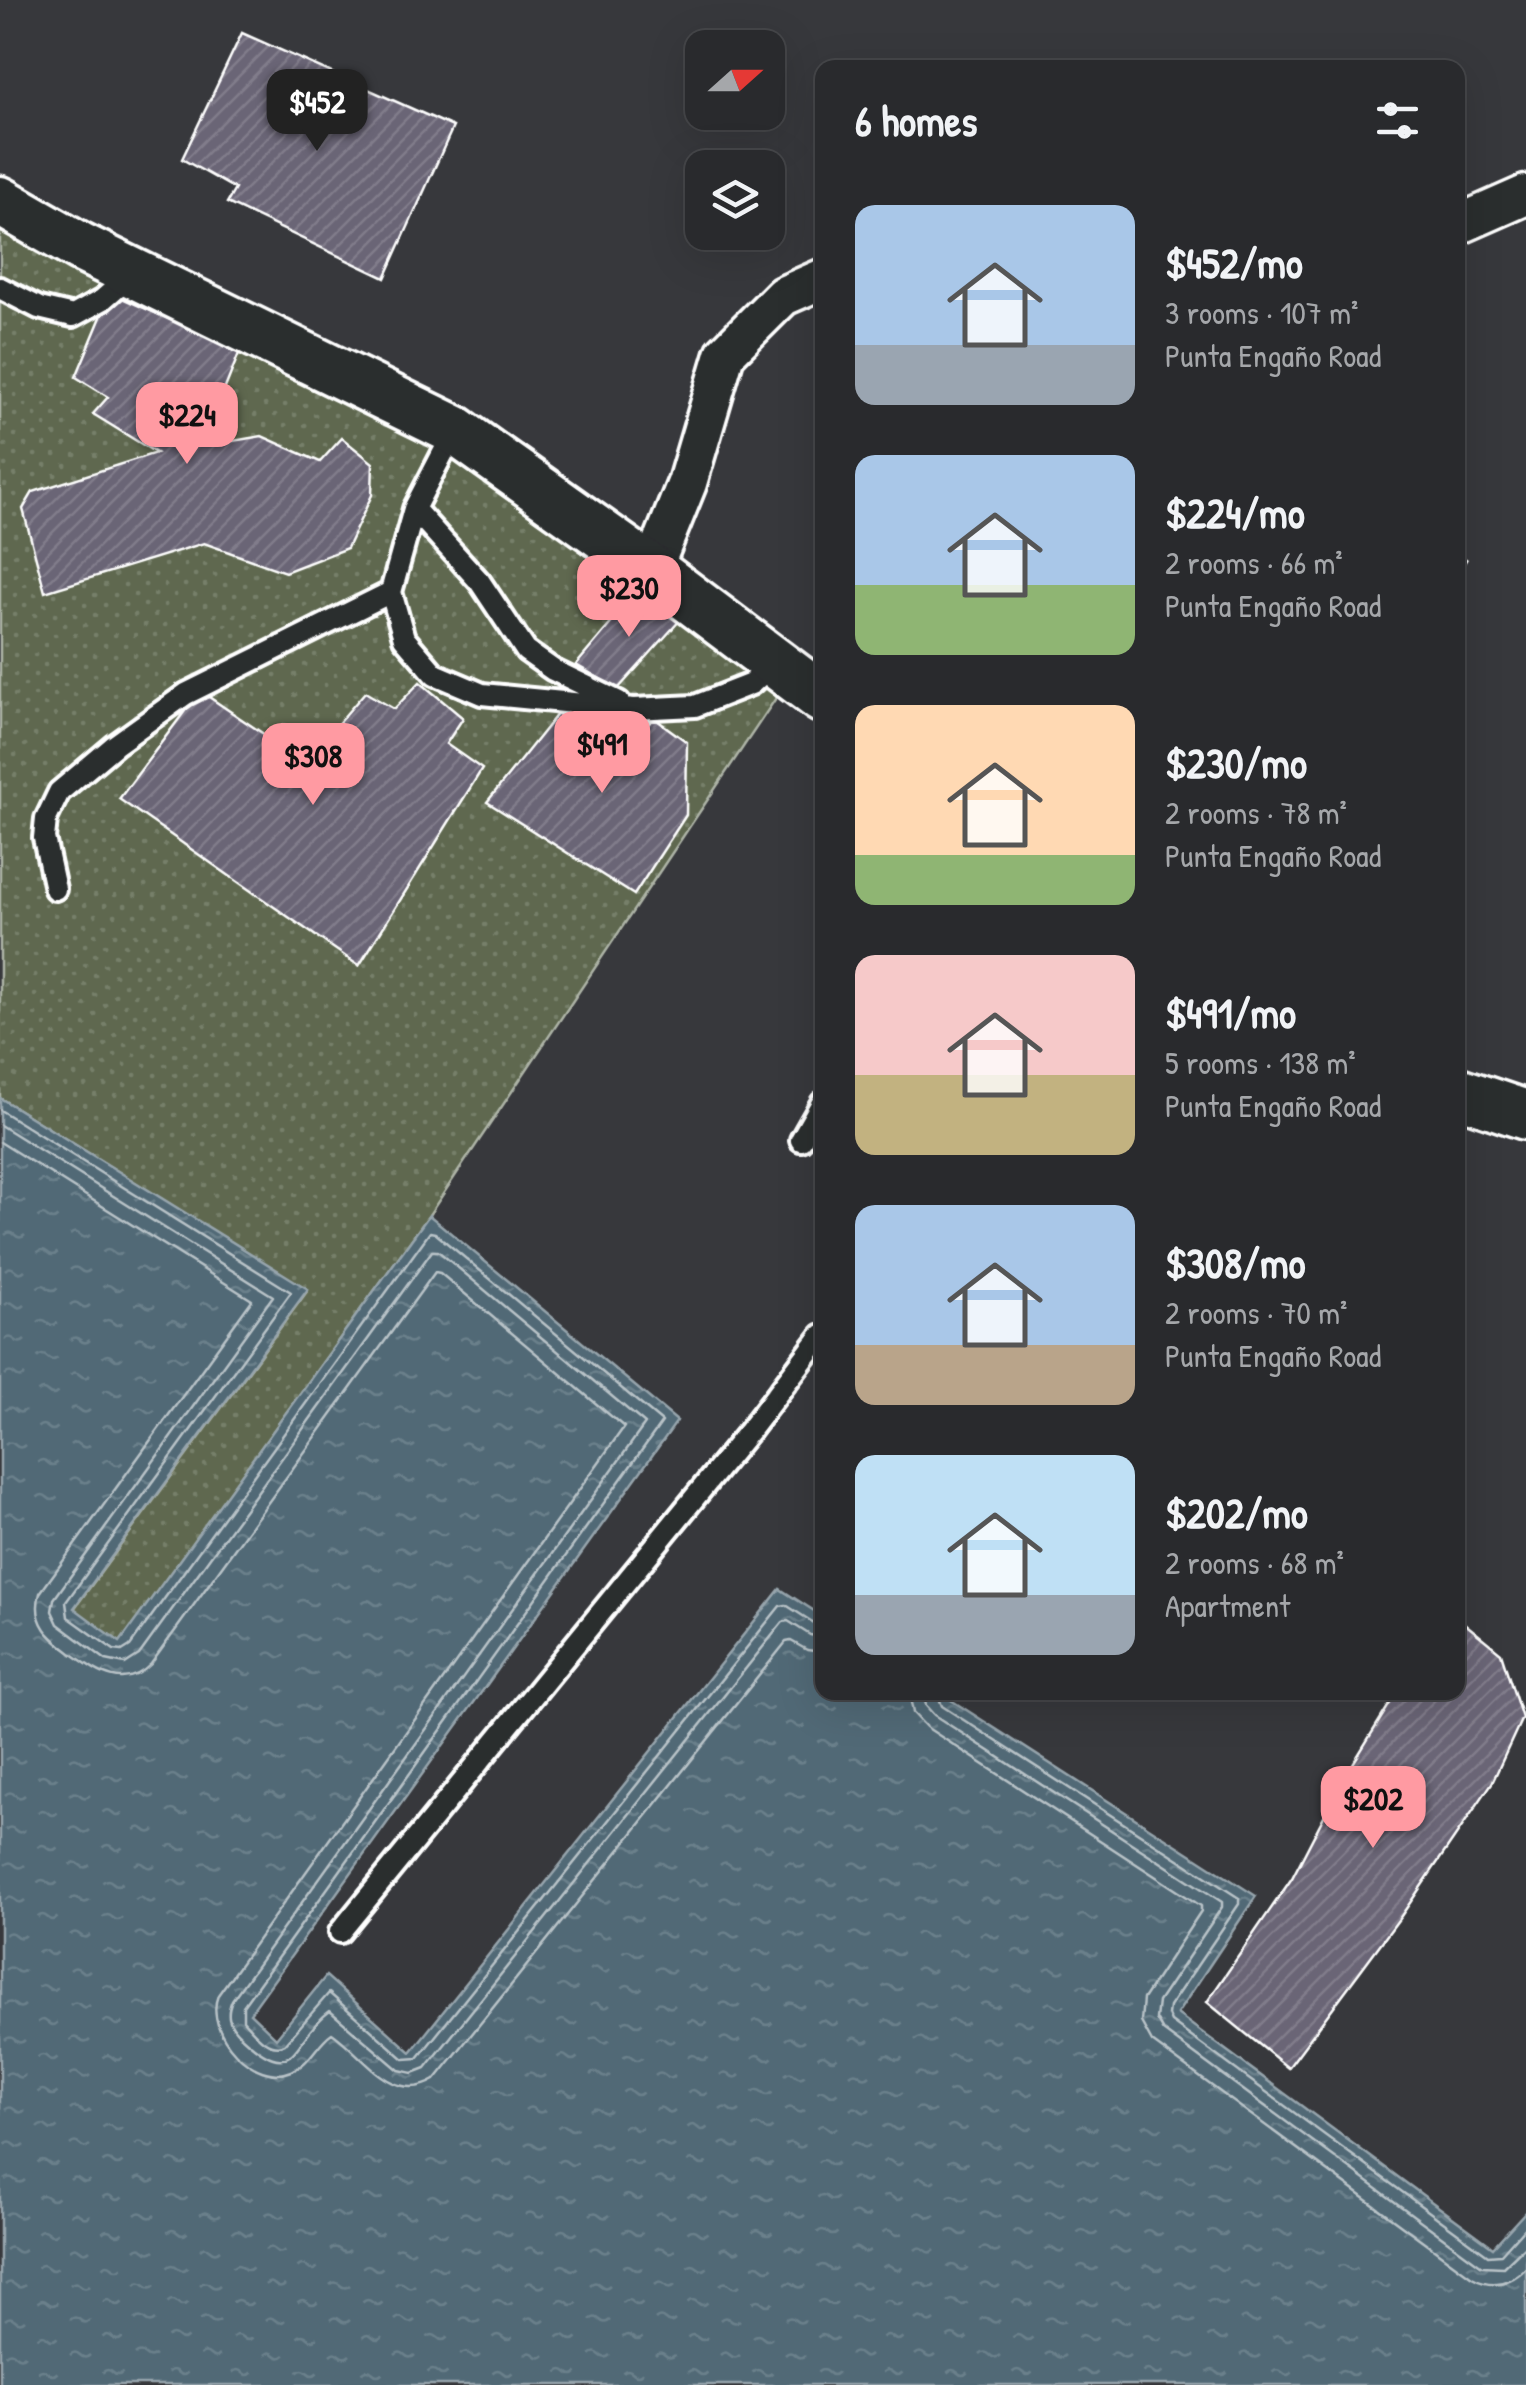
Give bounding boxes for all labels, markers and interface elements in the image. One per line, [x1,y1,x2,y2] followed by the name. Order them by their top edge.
[685,30,785,130] north arrow
[685,30,785,250] map controls
[258,69,376,154] pin: $452
[289,80,345,123] text: $452
[855,92,977,149] text: 6 homes
[1370,93,1425,148] icon: filters
[685,150,785,250] button: layers
[1165,234,1303,291] text: $452/mo
[935,245,1055,365] icon: home
[1165,291,1358,334] text: 3 rooms · 107 m²
[1165,334,1381,377] text: Punta Engaño Road
[128,382,246,467] pin: $224
[158,393,216,436] text: $224
[1165,484,1305,541] text: $224/mo
[935,495,1055,615] icon: home
[1165,541,1343,584] text: 2 rooms · 66 m²
[570,555,688,640] pin: $230
[599,566,659,609] text: $230
[1165,584,1381,627] text: Punta Engaño Road
[543,711,661,796] pin: $491
[576,722,628,765] text: $491
[254,723,372,808] pin: $308
[284,734,342,777] text: $308
[1165,734,1307,791] text: $230/mo
[935,745,1055,865] icon: home
[1165,791,1347,834] text: 2 rooms · 78 m²
[1165,834,1381,877] text: Punta Engaño Road
[1165,984,1296,1041] text: $491/mo
[935,995,1055,1115] icon: home
[1165,1041,1356,1084] text: 5 rooms · 138 m²
[1165,1084,1381,1127] text: Punta Engaño Road
[1165,1234,1305,1291] text: $308/mo
[935,1245,1055,1365] icon: home
[1165,1291,1347,1334] text: 2 rooms · 70 m²
[1165,1334,1381,1377] text: Punta Engaño Road
[1165,1484,1308,1541] text: $202/mo
[935,1495,1055,1615] icon: home
[1165,1541,1344,1584] text: 2 rooms · 68 m²
[1165,1584,1290,1627] text: Apartment
[1314,1766,1432,1851] pin: $202
[1343,1777,1403,1820] text: $202

